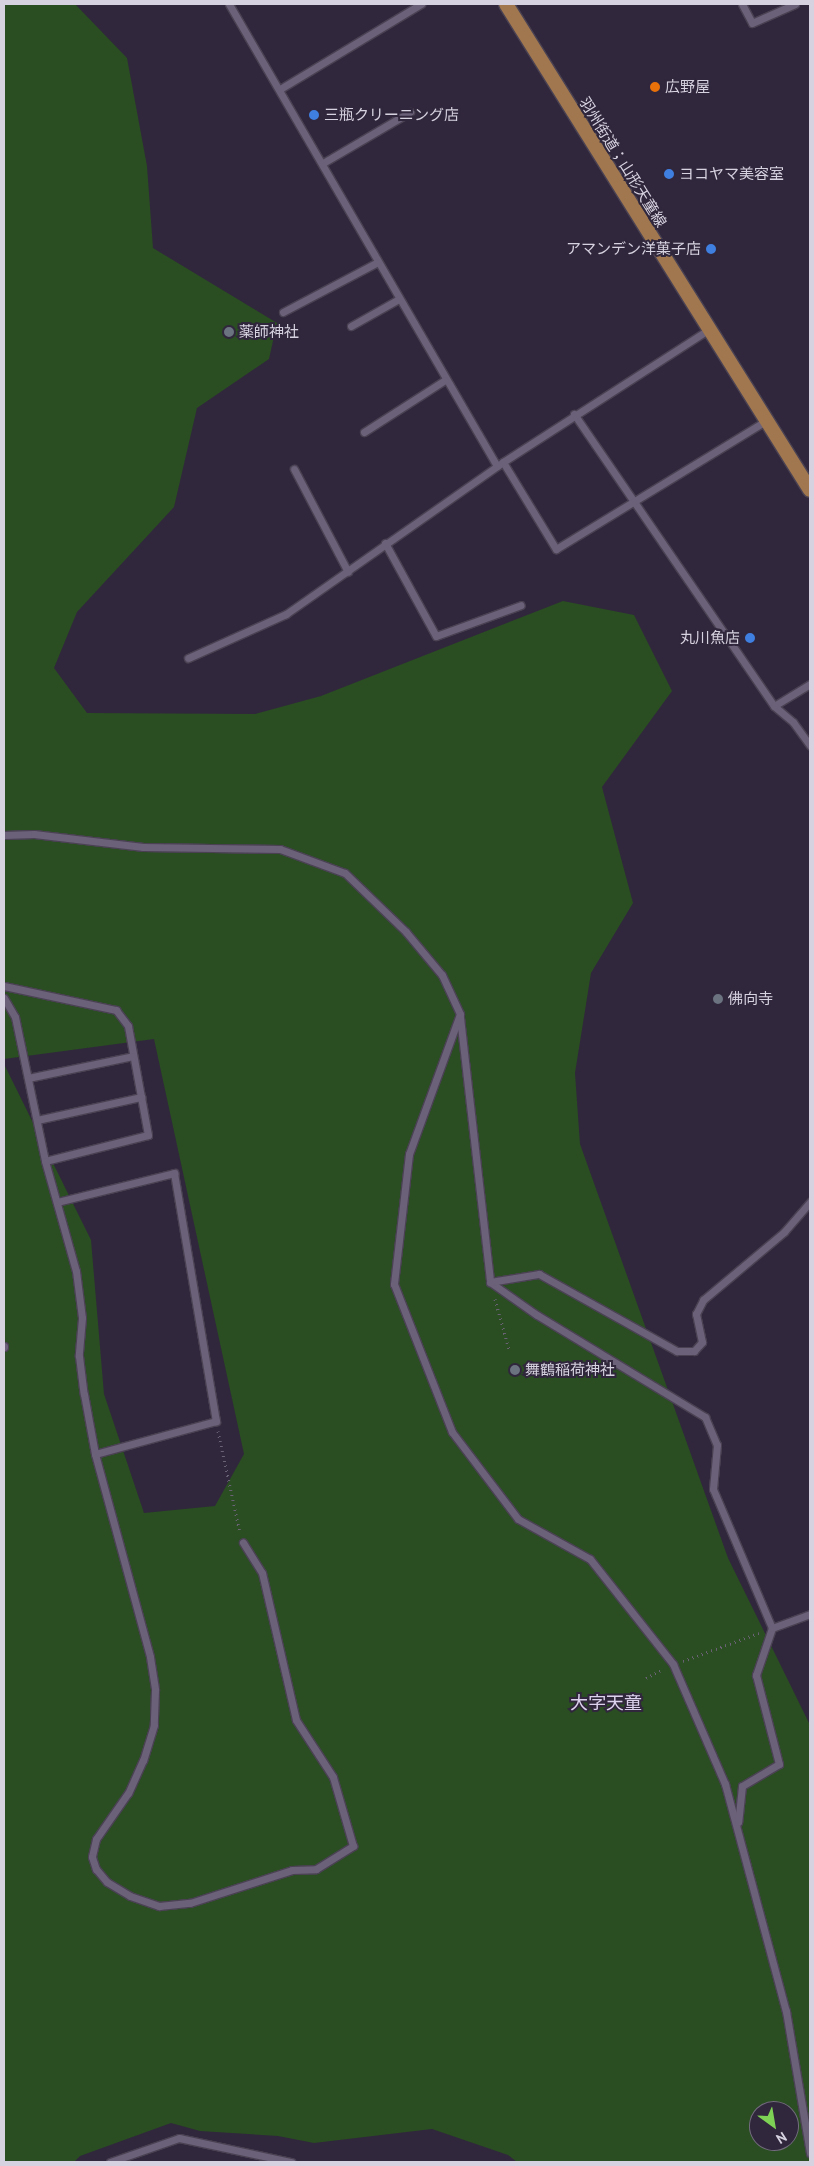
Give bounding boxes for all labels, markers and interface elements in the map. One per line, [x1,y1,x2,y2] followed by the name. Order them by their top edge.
[665,78,710,96] place label: 広野屋
[649,81,661,93] marker: 広野屋
[576,94,670,230] street label: 羽州街道；山形天童線
[324,106,459,124] place label: 三瓶クリーニング店
[308,109,320,121] marker: 三瓶クリーニング店
[679,165,784,183] place label: ヨコヤマ美容室
[663,168,675,180] marker: ヨコヤマ美容室
[566,240,701,258] place label: アマンデン洋菓子店
[705,243,717,255] marker: アマンデン洋菓子店
[239,323,299,341] place label: 薬師神社
[223,326,235,338] marker: 薬師神社
[680,629,740,647] place label: 丸川魚店
[744,632,756,644] marker: 丸川魚店
[728,990,773,1008] place label: 佛向寺
[712,993,724,1005] marker: 佛向寺
[525,1361,615,1379] place label: 舞鶴稲荷神社
[509,1364,521,1376] marker: 舞鶴稲荷神社
[570,1692,642,1714] district label: 大字天童
[749,2101,799,2151] north arrow
[773,2128,790,2148] text: N

